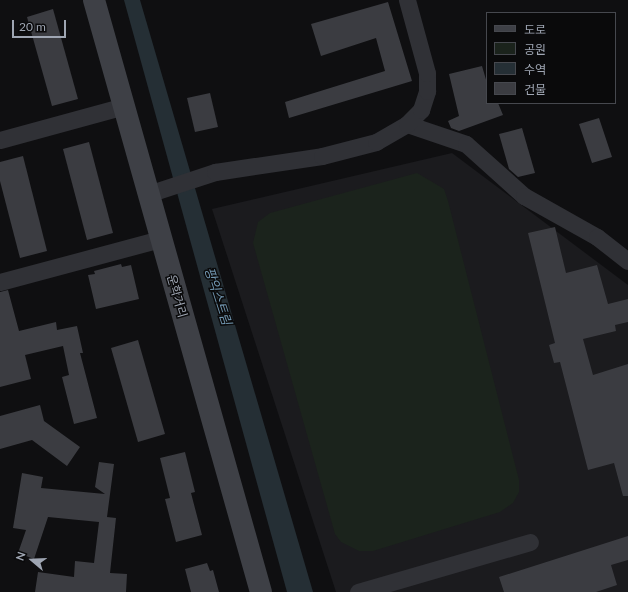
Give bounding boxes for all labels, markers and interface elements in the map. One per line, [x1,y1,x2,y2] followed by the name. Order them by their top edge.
[14,12,68,38] scale bar
[486,12,616,104] legend
[19,19,46,34] text: 20 m
[524,22,546,37] text: 도로
[524,42,546,57] text: 공원
[524,62,546,77] text: 수역
[524,82,546,97] text: 건물
[201,265,235,327] water label: 팡익스트림
[164,273,190,319] street label: 운학거리
[12,540,52,580] north arrow
[13,550,28,562] text: N

